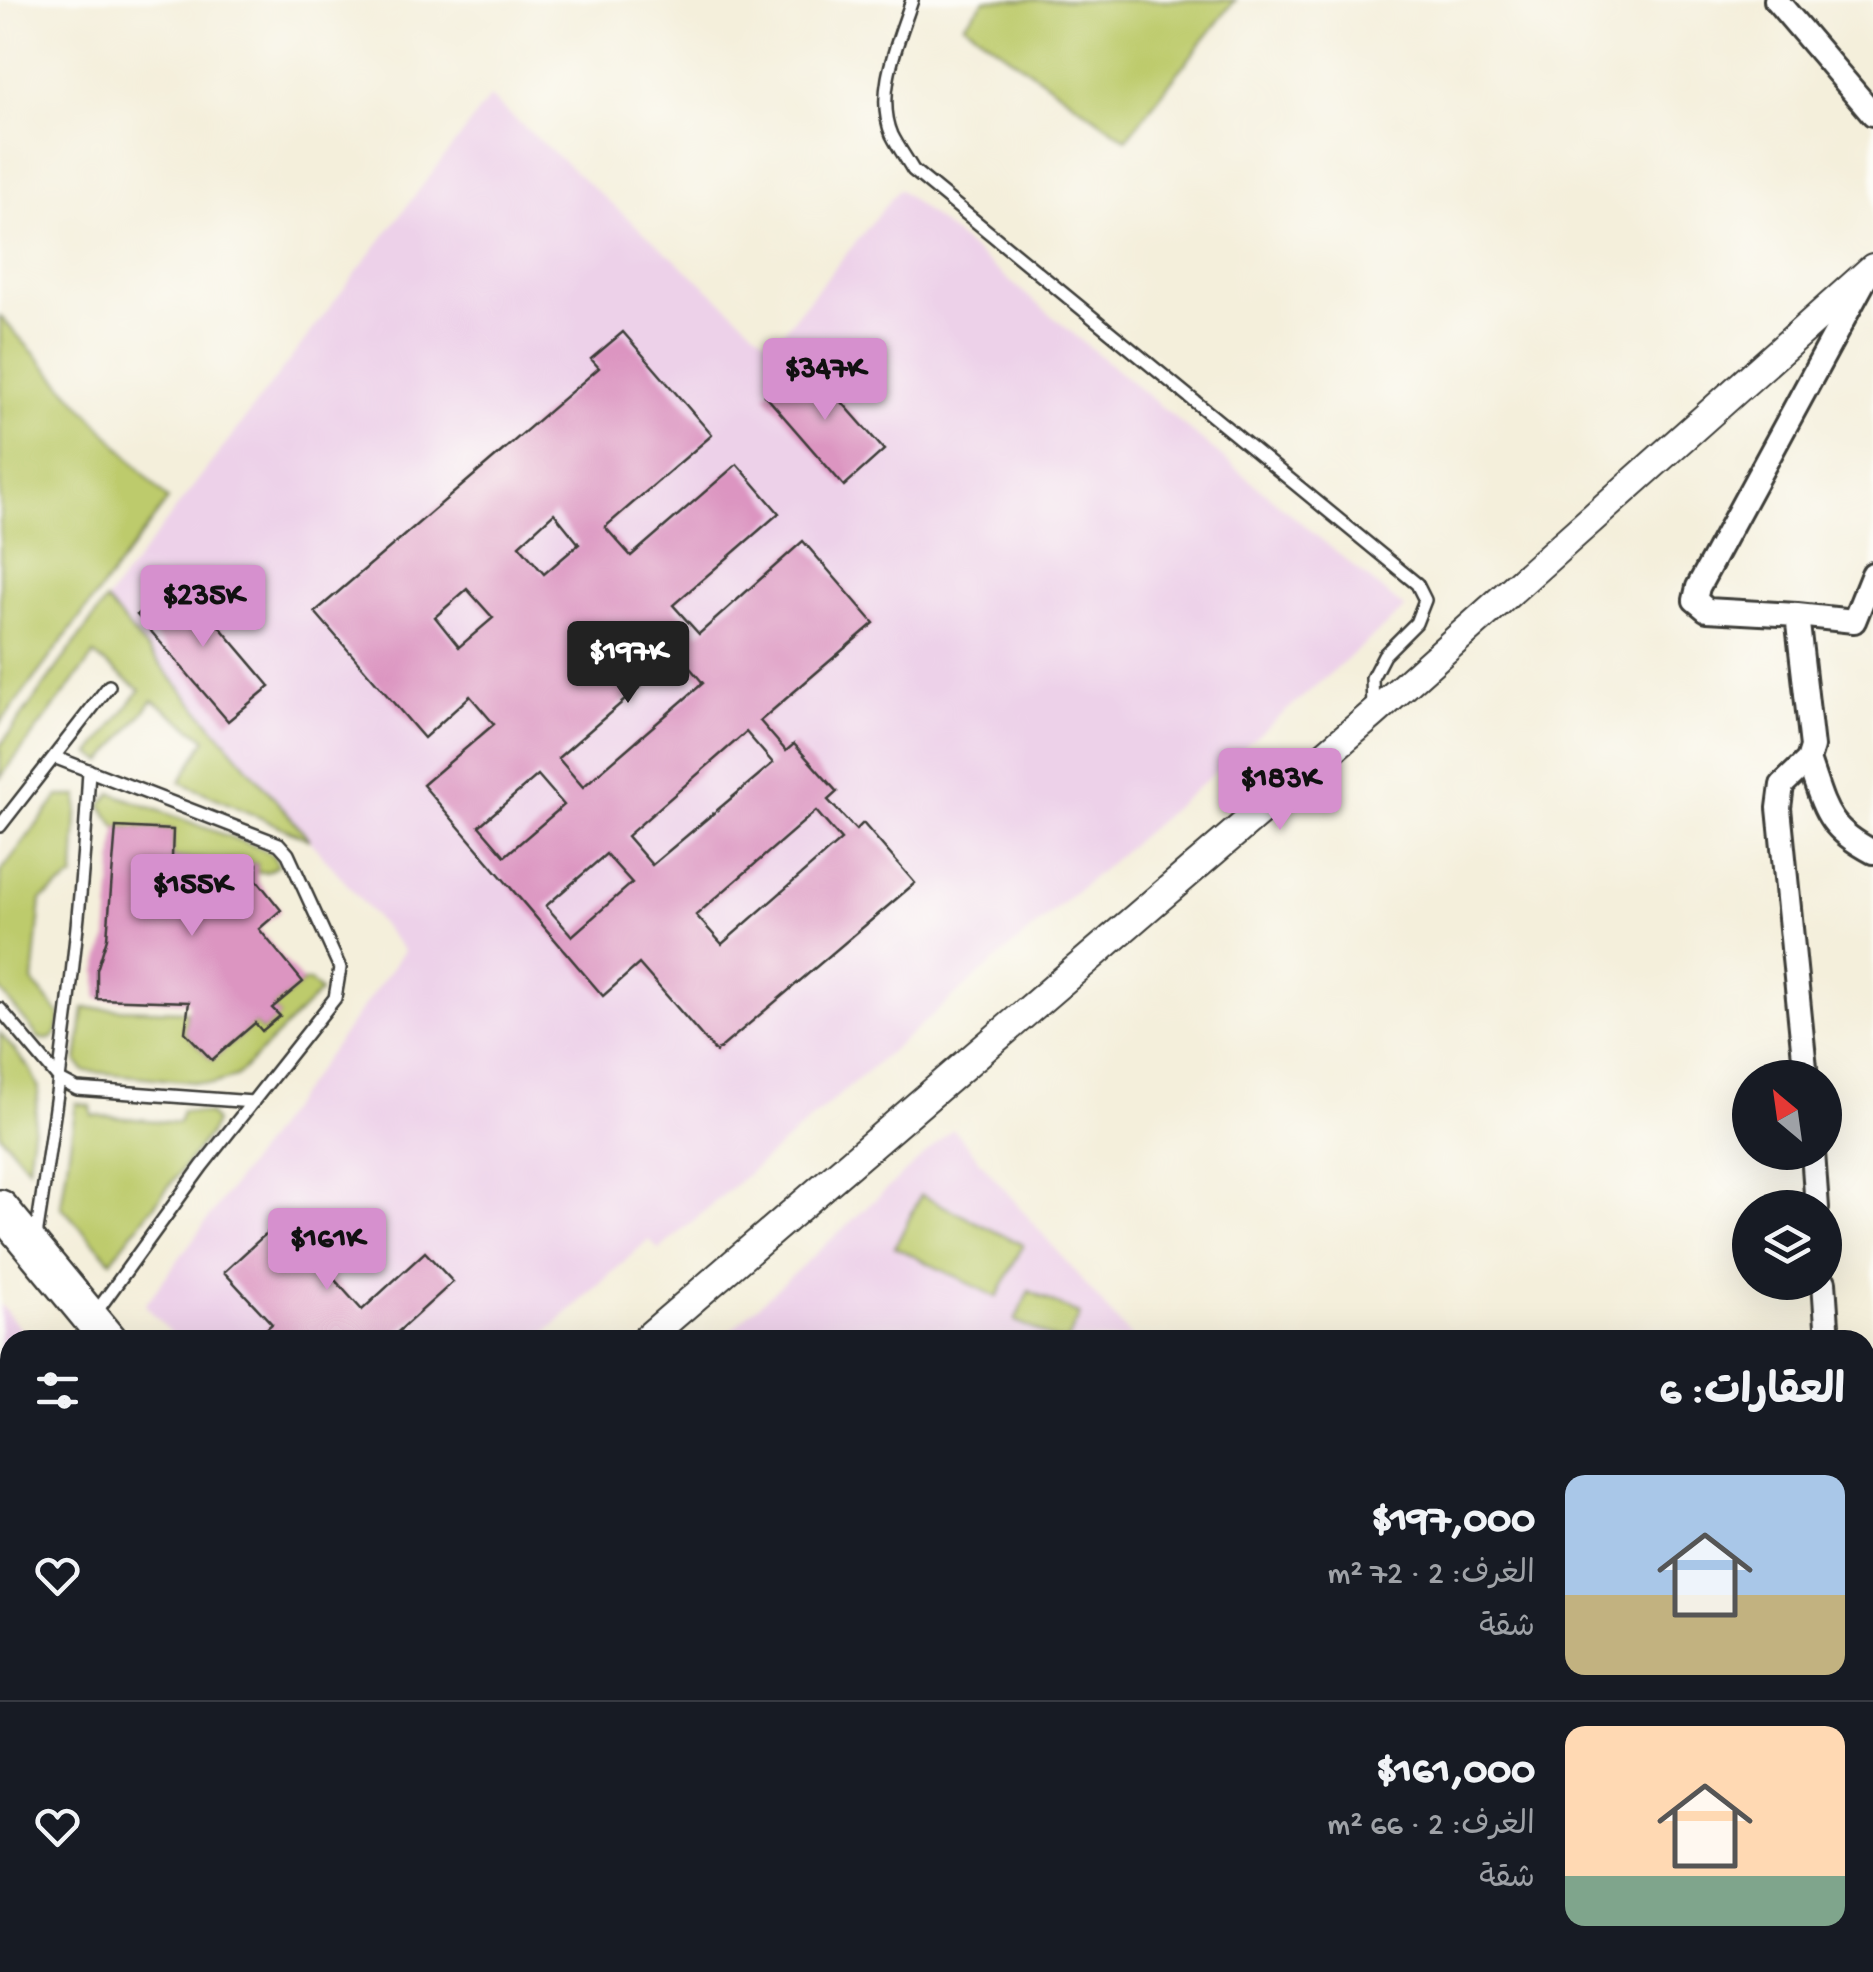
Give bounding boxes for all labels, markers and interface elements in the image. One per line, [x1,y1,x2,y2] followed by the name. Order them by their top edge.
[755,338,895,423] pin: $347K
[785,351,865,389] text: $347K
[133,565,273,650] pin: $235K
[162,578,244,616] text: $235K
[558,621,698,706] pin: $197K
[589,634,667,672] text: $197K
[1210,748,1350,833] pin: $183K
[1240,761,1320,799] text: $183K
[122,854,262,939] pin: $155K
[153,867,231,905] text: $155K
[1732,1060,1842,1170] north arrow
[1732,1060,1842,1300] map controls
[1732,1190,1842,1300] button: layers
[257,1208,397,1293] pin: $161K
[290,1221,364,1259] text: $161K
[30,1363,85,1418] icon: filters
[1660,1370,1845,1419] text: العقارات: 6
[1372,1498,1535,1547] text: $197,000
[1645,1515,1765,1635] icon: home
[30,1548,85,1603] icon: heart
[1327,1557,1535,1595] text: الغرف: 2 · 72 m²
[1479,1610,1535,1648] text: شقة
[1376,1749,1535,1798] text: $161,000
[1645,1766,1765,1886] icon: home
[30,1799,85,1854] icon: heart
[1327,1808,1535,1846] text: الغرف: 2 · 66 m²
[1479,1861,1535,1899] text: شقة

